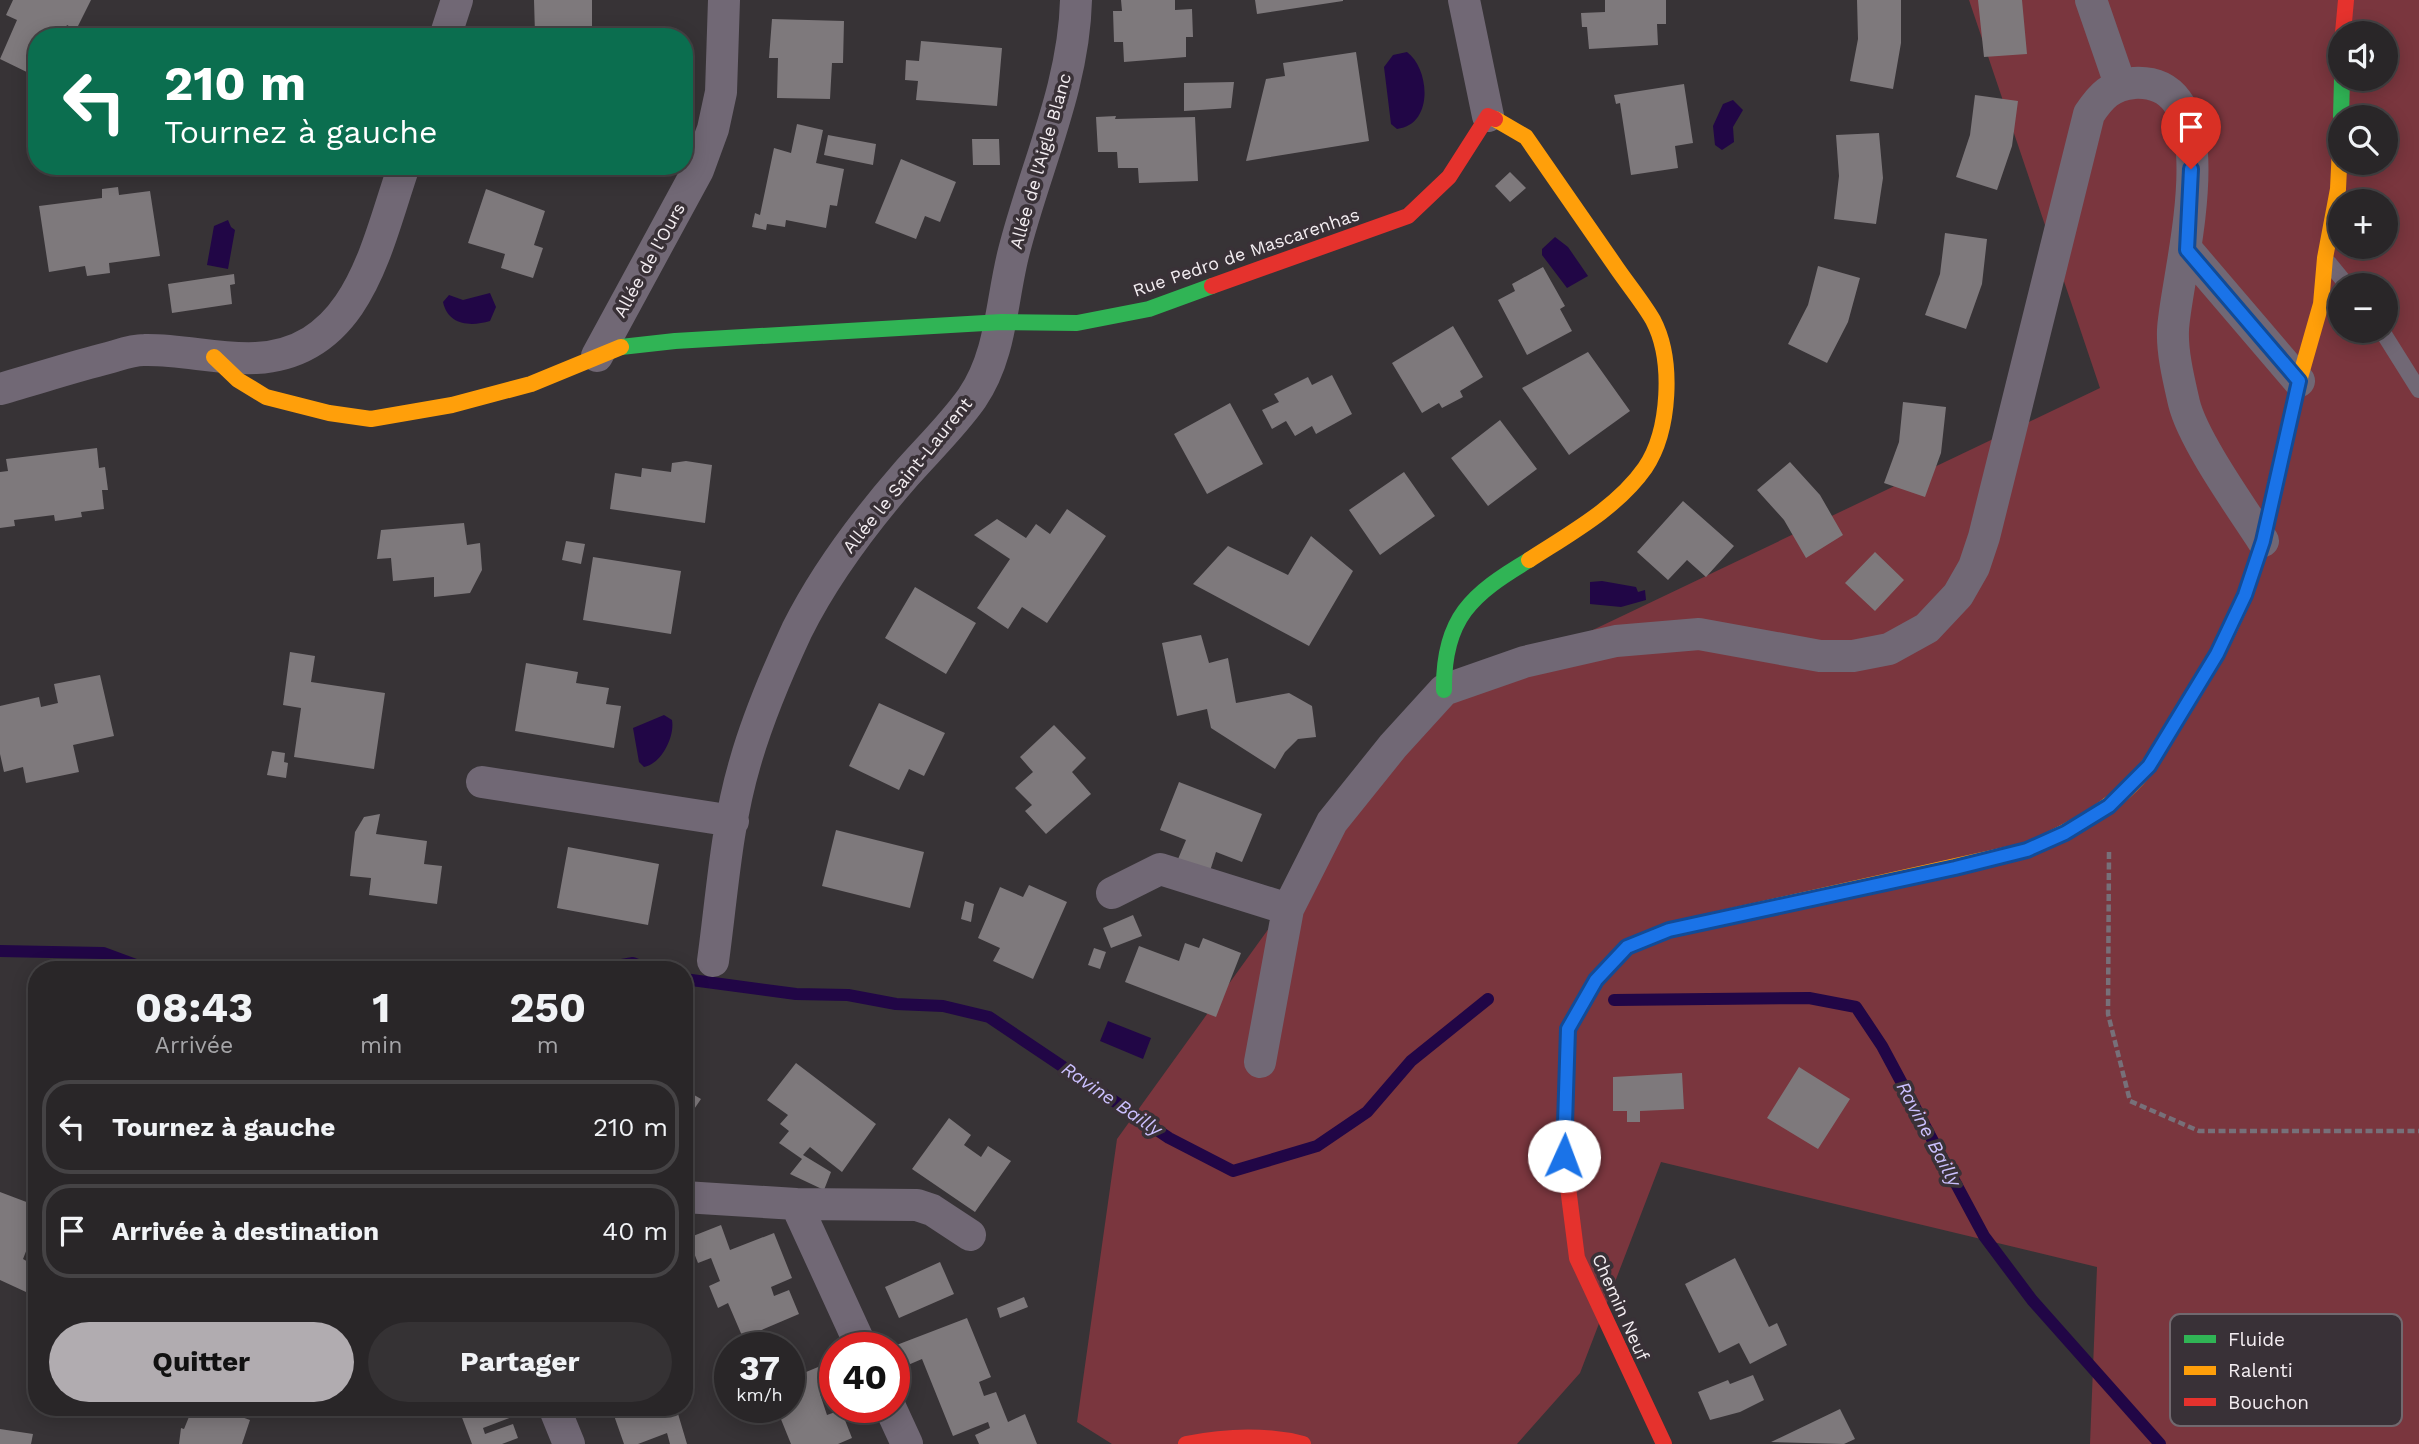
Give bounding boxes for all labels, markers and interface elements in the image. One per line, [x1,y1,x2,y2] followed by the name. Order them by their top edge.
[2328,21,2398,343] map controls
[2328,21,2398,91] button: sound
[164,54,306,112] text: 210 m
[49,56,140,147] icon: left
[1005,71,1075,251] street label: Allée de l'Aigle Blanc
[2161,97,2221,169] pin
[2328,105,2398,175] button: search
[2172,108,2210,146] icon: arrive
[164,113,437,151] text: Tournez à gauche
[2328,189,2398,259] button: +
[609,199,689,321] street label: Allée de l'Ours
[1130,203,1362,301] street label: Rue Pedro de Mascarenhas
[2328,273,2398,343] button: −
[838,393,976,557] street label: Allée le Saint-Laurent
[135,983,253,1032] text: 08:43
[372,983,390,1032] text: 1
[509,983,586,1032] text: 250
[155,1032,233,1059] text: Arrivée
[360,1032,402,1059] text: min
[537,1032,559,1059] text: m
[1058,1057,1168,1142] water label: Ravine Bailly
[1892,1077,1967,1192] water label: Ravine Bailly
[53,1108,91,1146] icon: left
[112,1112,335,1142] text: Tournez à gauche
[593,1112,668,1142] text: 210 m
[1527,1119,1601,1193] position arrow
[53,1212,91,1250] icon: arrive
[112,1216,379,1246] text: Arrivée à destination
[602,1216,668,1246] text: 40 m
[1588,1250,1654,1364] street label: Chemin Neuf
[2170,1314,2402,1426] legend
[49,1322,354,1402] button: Quitter
[368,1322,672,1402] button: Partager
[2228,1328,2285,1351] text: Fluide
[819,1332,910,1423] speed limit sign: 40
[739,1347,780,1389] text: 37
[2228,1359,2293,1382] text: Ralenti
[736,1384,783,1405] text: km/h
[2228,1391,2309,1414] text: Bouchon

